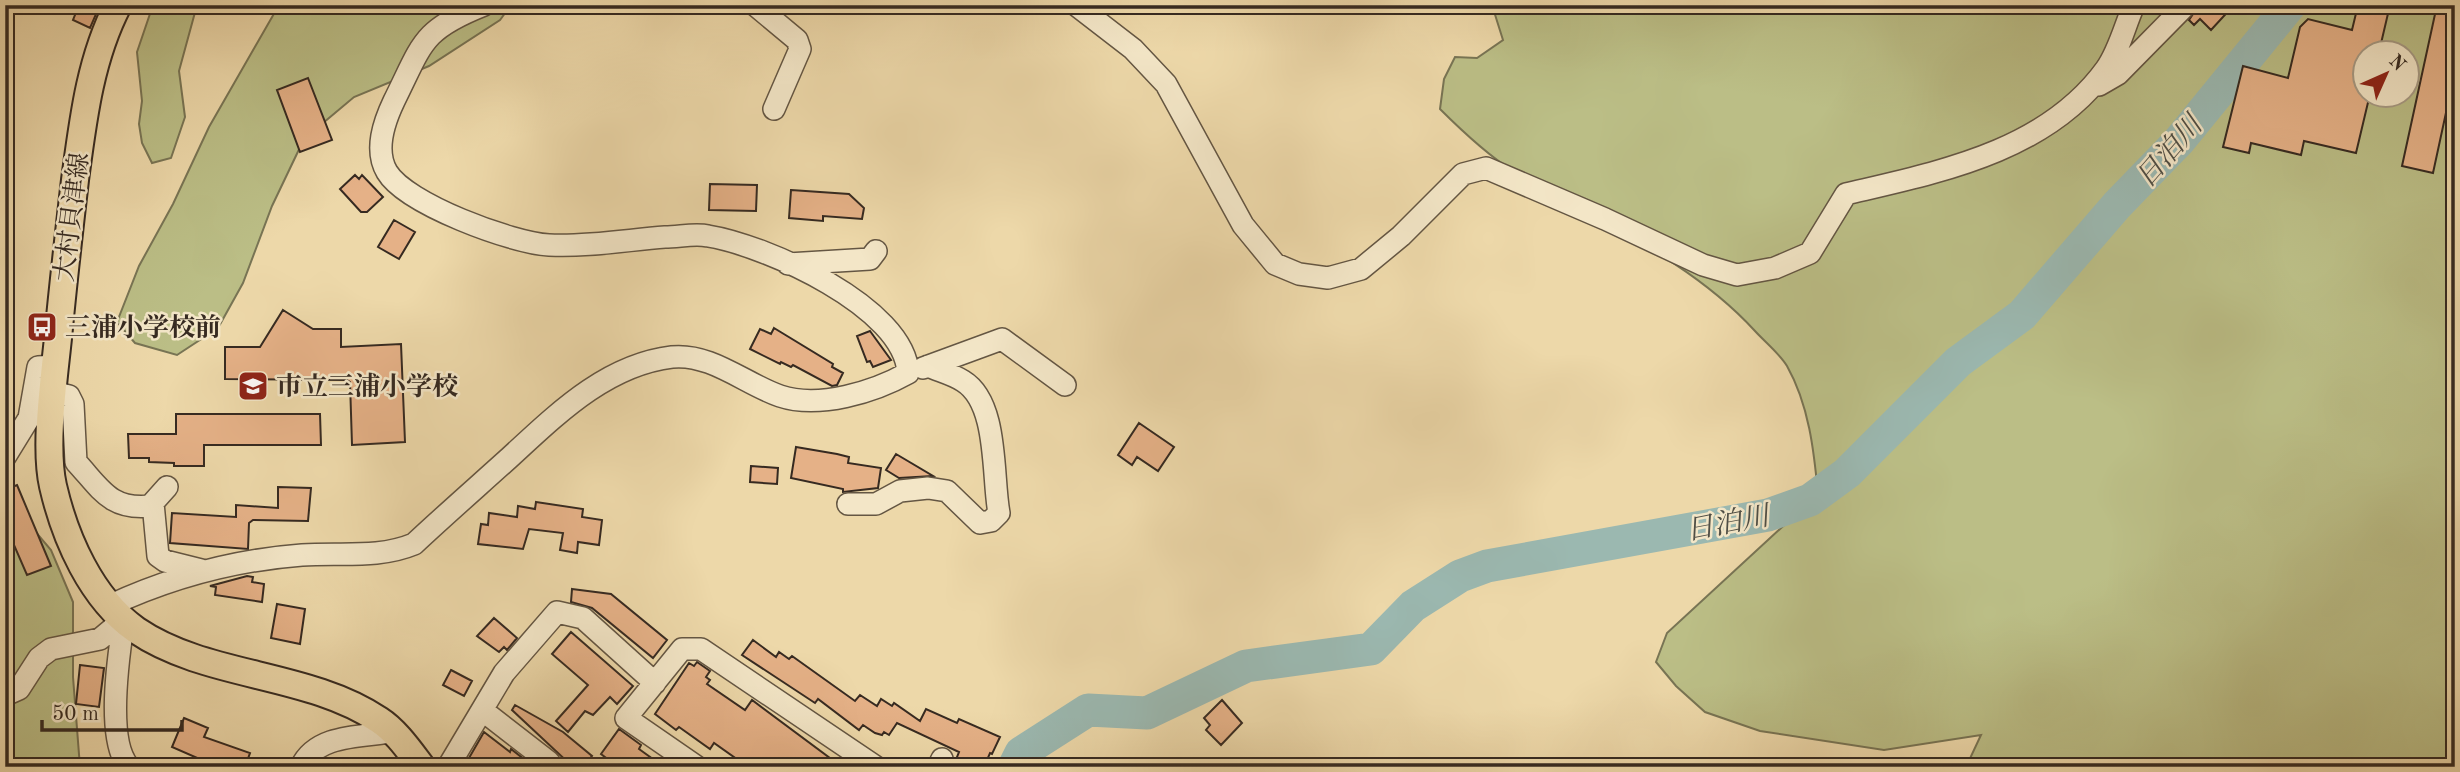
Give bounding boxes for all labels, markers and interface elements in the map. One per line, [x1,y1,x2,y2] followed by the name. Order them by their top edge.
[2352,38,2422,108] north arrow
[2384,52,2408,76] text: N
[2130,108,2210,194] water label: 日泊川
[50,151,94,283] street label: 大村貝津線
[25,310,59,344] bus stop icon: 三浦小学校前
[65,313,221,342] place label: 三浦小学校前
[236,369,270,403] school or university icon: 市立三浦小学校
[276,372,458,401] place label: 市立三浦小学校
[1683,500,1774,547] water label: 日泊川
[42,688,182,732] scale bar
[52,704,99,725] text: 50 m

